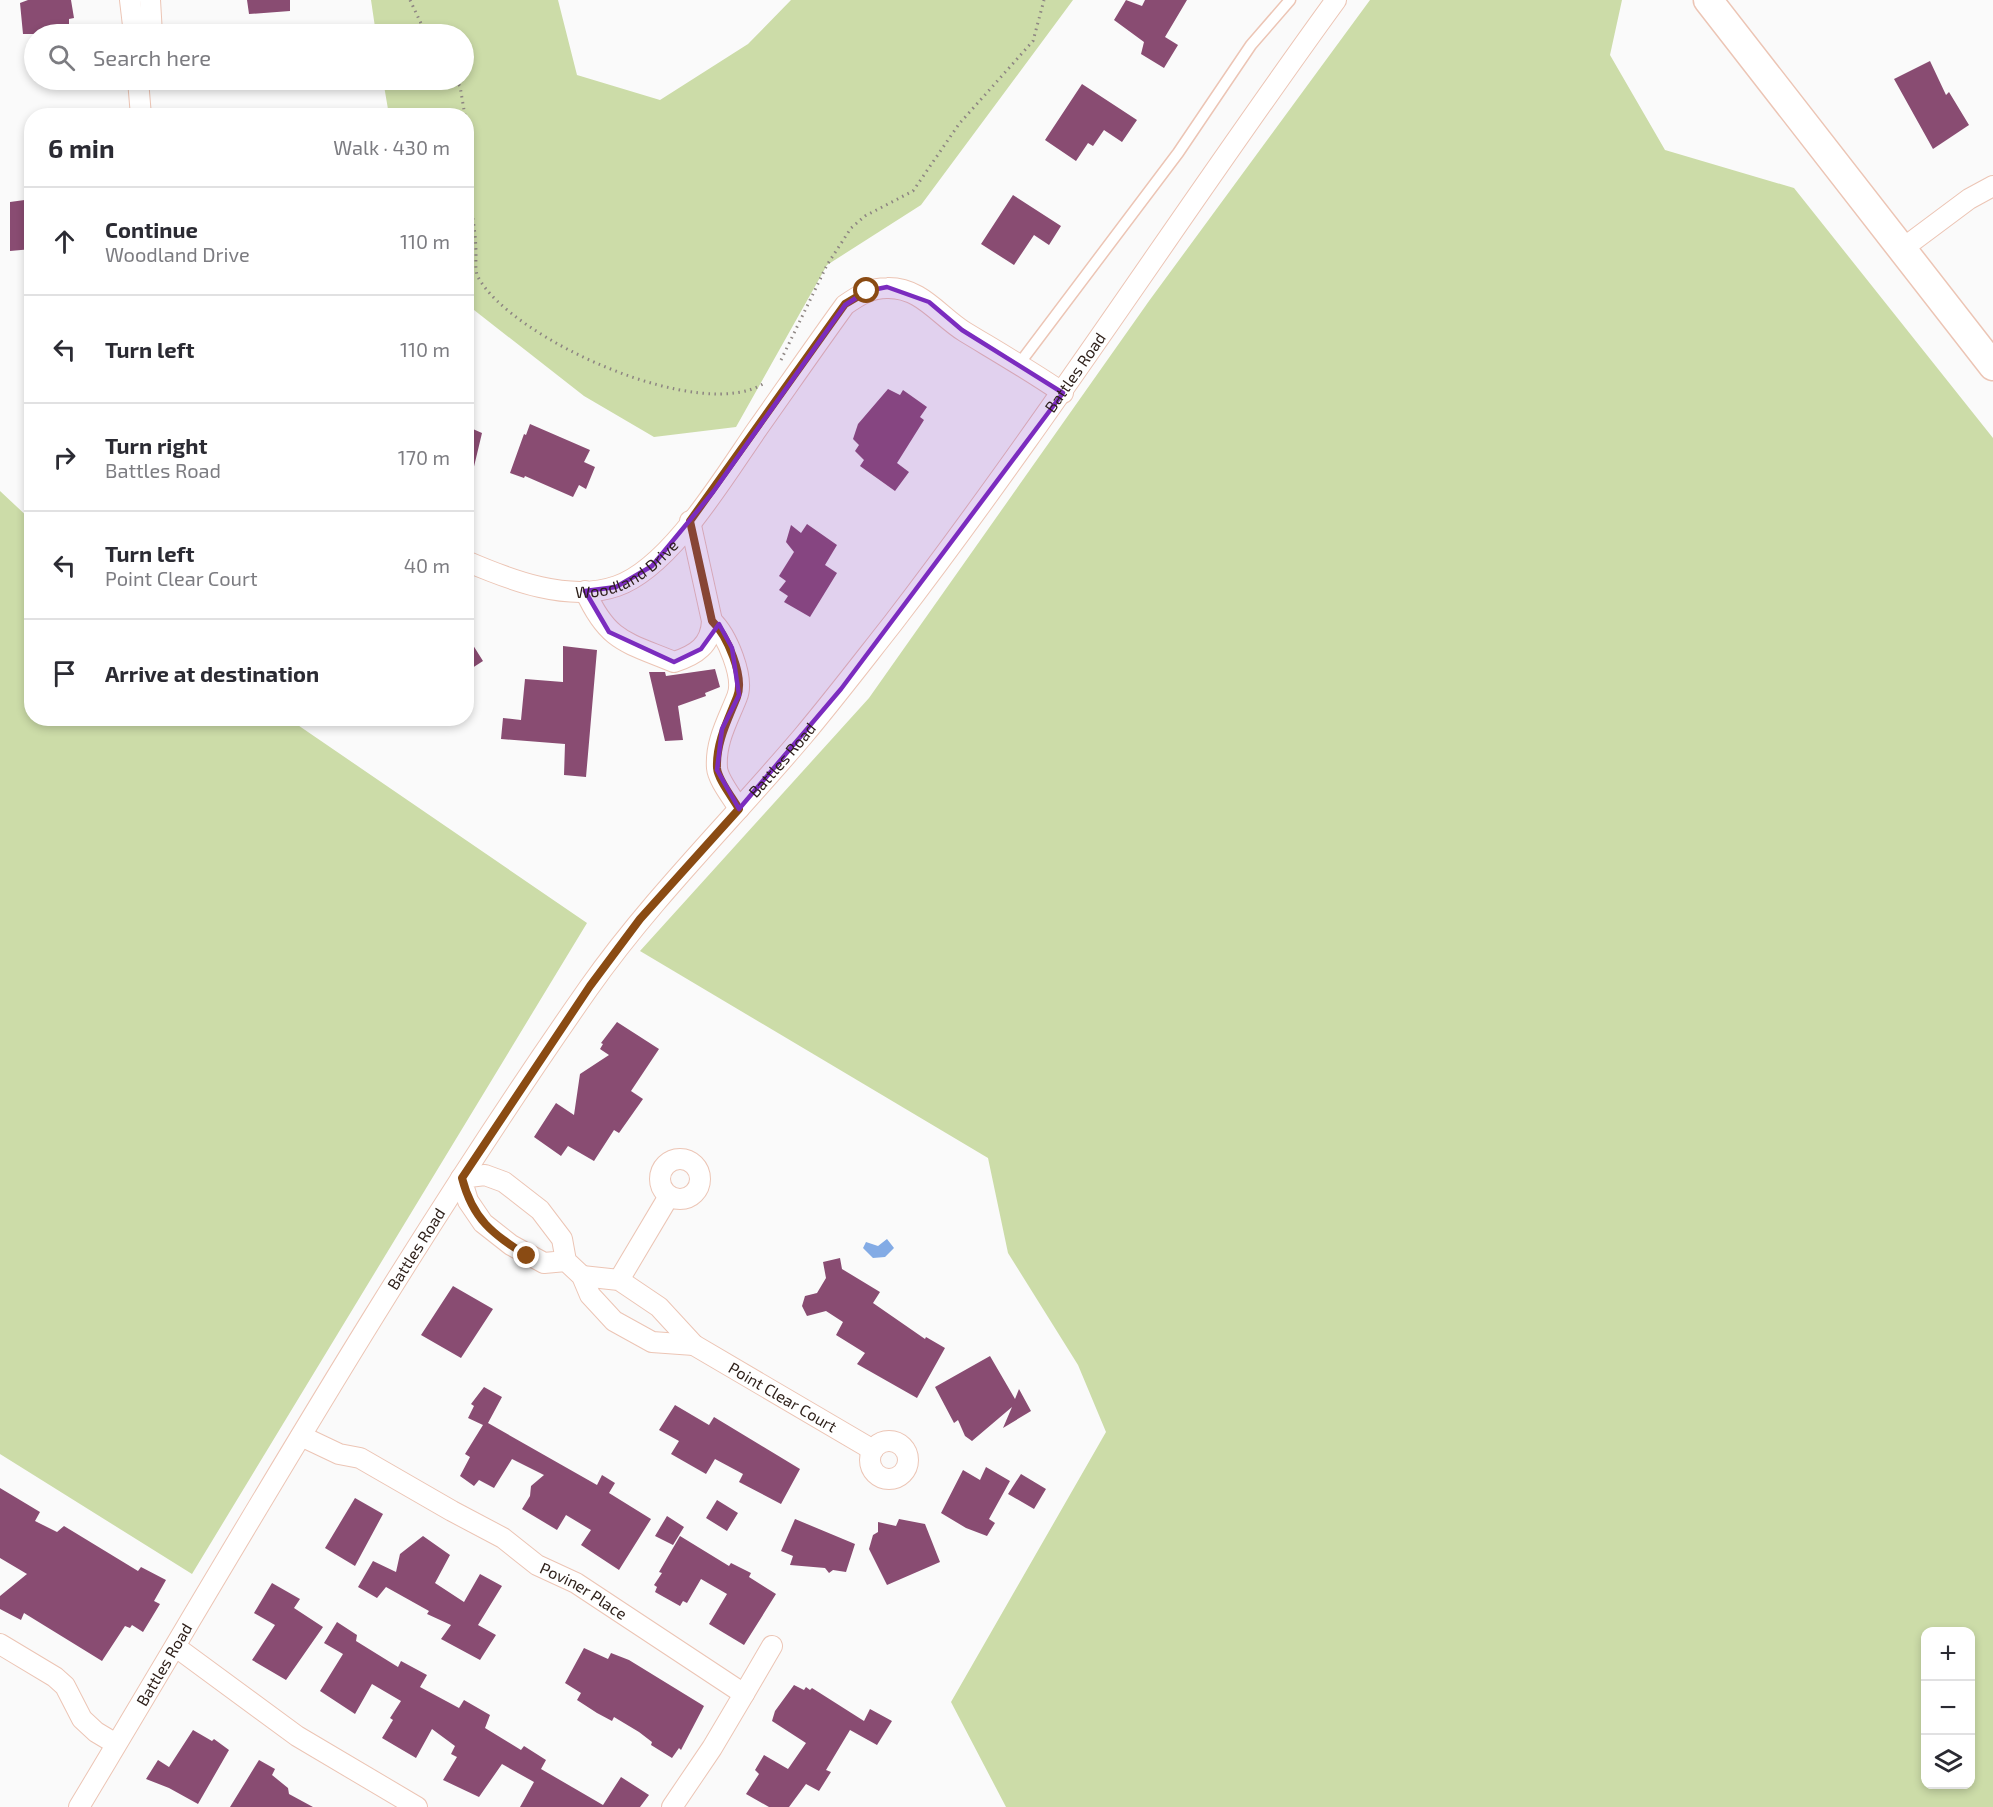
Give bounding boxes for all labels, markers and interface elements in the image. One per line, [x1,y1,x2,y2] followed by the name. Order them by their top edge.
[24,24,474,90] search box
[45,41,78,74] icon: search
[93,44,211,70] text: Search here
[48,132,115,163] text: 6 min
[333,135,450,159] text: Walk · 430 m
[105,216,198,242] text: Continue
[48,225,81,258] icon: ahead
[400,229,450,253] text: 110 m
[105,242,250,266] text: Woodland Drive
[853,277,879,303] route start
[1040,329,1109,416] street label: Battles Road
[48,333,81,366] icon: left
[105,336,194,362] text: Turn left
[400,337,450,361] text: 110 m
[105,432,207,458] text: Turn right
[48,441,81,474] icon: right
[398,445,450,469] text: 170 m
[105,458,221,482] text: Battles Road
[575,535,681,601] street label: Woodland Drive
[105,540,194,566] text: Turn left
[48,549,81,582] icon: left
[404,553,450,577] text: 40 m
[105,566,258,590] text: Point Clear Court
[48,657,81,690] icon: arrive
[105,660,319,686] text: Arrive at destination
[744,718,819,801] street label: Battles Road
[383,1204,448,1293] street label: Battles Road
[513,1242,539,1268] route end
[725,1357,841,1436] street label: Point Clear Court
[537,1558,631,1623] street label: Poviner Place
[132,1619,195,1709] street label: Battles Road
[1921,1627,1975,1789] map controls
[1921,1627,1975,1681] button: +
[1921,1681,1975,1735] button: −
[1921,1735,1975,1789] button: layers

